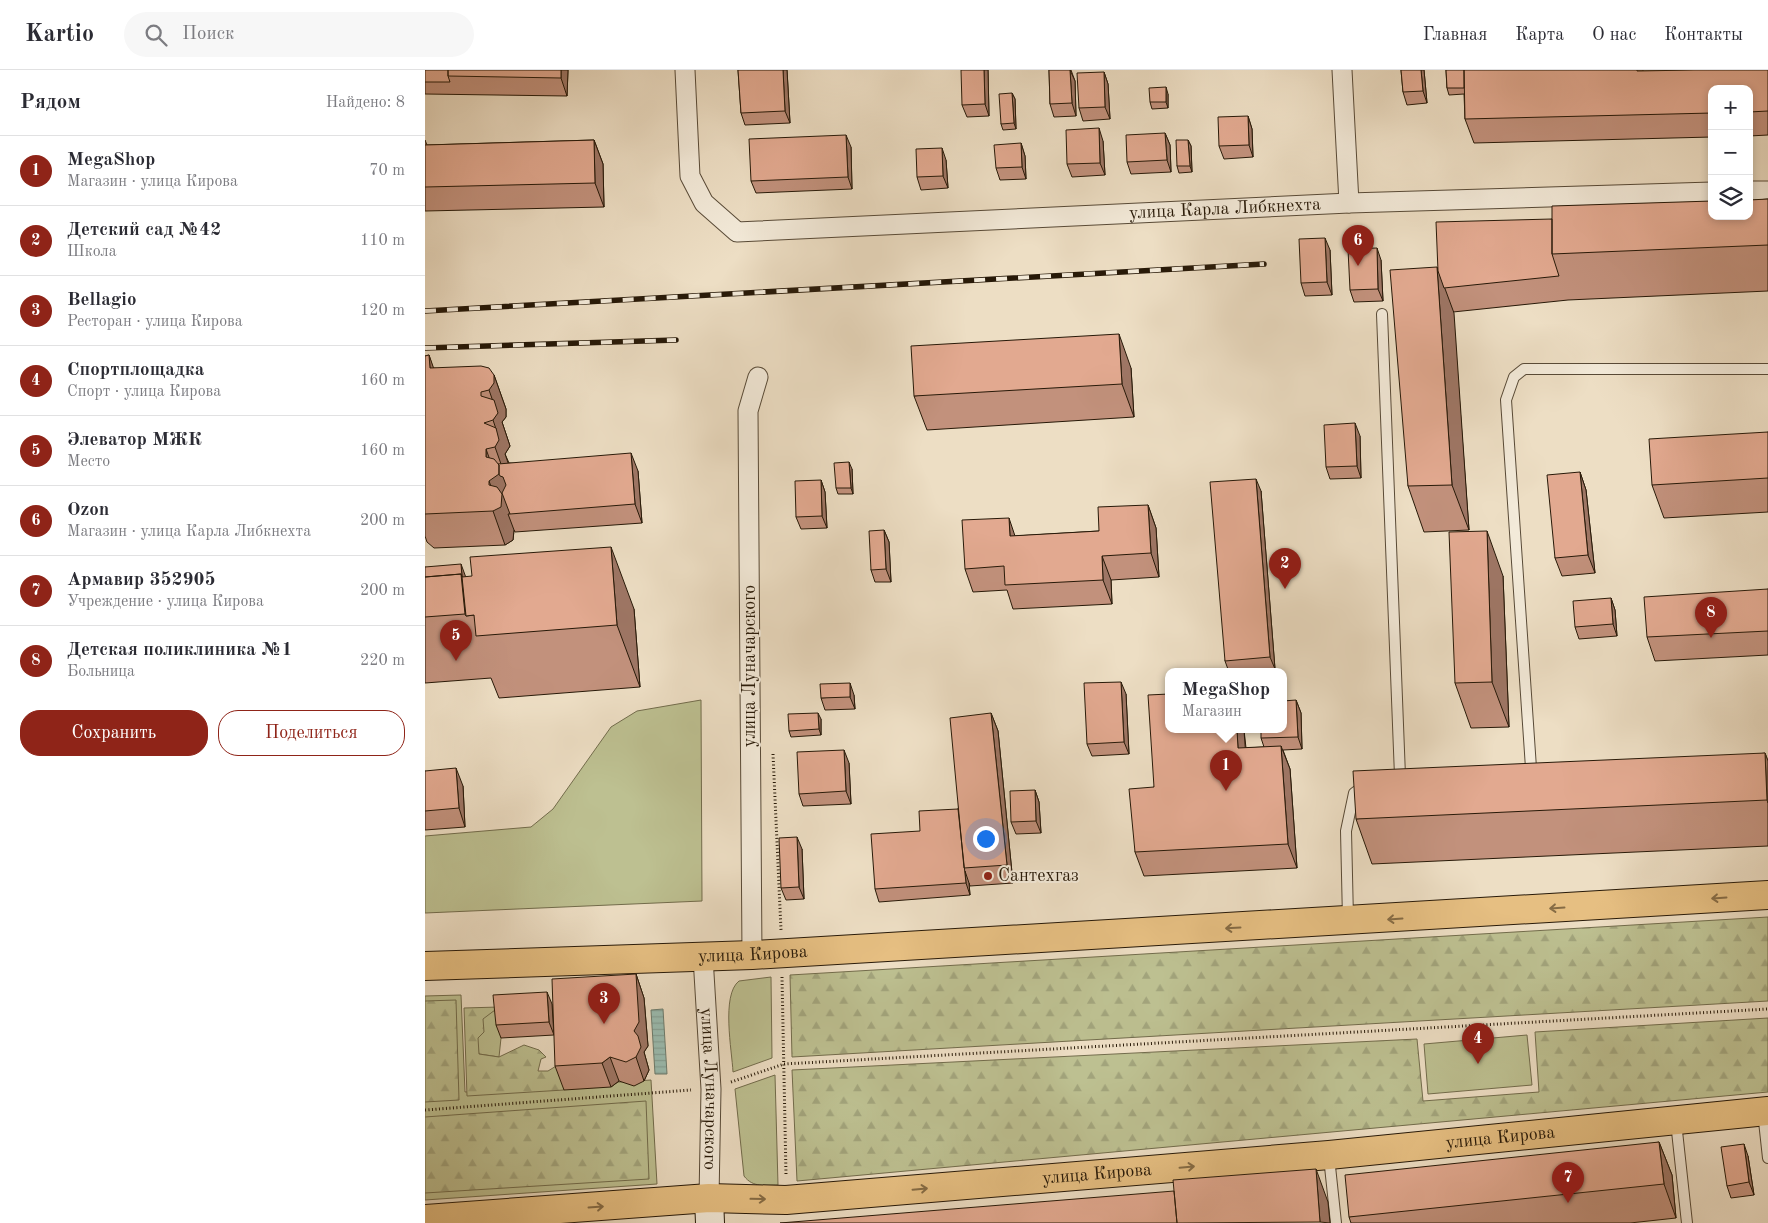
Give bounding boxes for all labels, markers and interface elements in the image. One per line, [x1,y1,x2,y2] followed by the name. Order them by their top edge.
[124,12,474,57] search box
[142,21,170,49] icon: search
[25,23,94,47] text: Kartio
[182,25,234,44] text: Поиск
[1423,26,1487,44] text: Главная
[1515,26,1564,44] text: Карта
[1592,26,1636,44] text: О нас
[1664,26,1743,44] text: Контакты
[1708,85,1753,220] map controls
[1708,85,1753,130] button: +
[20,92,81,113] text: Рядом
[326,95,405,111] text: Найдено: 8
[1708,130,1753,175] button: −
[67,151,155,170] text: MegaShop
[31,163,41,179] text: 1
[369,163,405,179] text: 70 m
[67,174,238,190] text: Магазин · улица Кирова
[1708,175,1753,220] button: layers
[1129,195,1321,222] street label: улица Карла Либкнехта
[67,221,221,240] text: Детский сад №42
[1342,225,1374,266] pin: 6
[31,233,41,249] text: 2
[360,233,405,249] text: 110 m
[67,244,117,260] text: Школа
[67,291,137,310] text: Bellagio
[31,303,41,319] text: 3
[360,303,405,319] text: 120 m
[67,314,243,330] text: Ресторан · улица Кирова
[67,361,204,380] text: Спортплощадка
[31,373,41,389] text: 4
[360,373,405,389] text: 160 m
[67,384,221,400] text: Спорт · улица Кирова
[67,431,202,450] text: Элеватор МЖК
[31,443,41,459] text: 5
[360,443,405,459] text: 160 m
[67,454,110,470] text: Место
[67,501,109,520] text: Ozon
[31,513,41,529] text: 6
[360,513,405,529] text: 200 m
[67,524,311,540] text: Магазин · улица Карла Либкнехта
[1269,548,1301,589] pin: 2
[67,571,216,590] text: Армавир 352905
[31,583,41,599] text: 7
[360,583,405,599] text: 200 m
[741,585,759,747] street label: улица Луначарского
[67,594,264,610] text: Учреждение · улица Кирова
[1695,597,1727,638] pin: 8
[440,620,472,661] pin: 5
[67,641,293,660] text: Детская поликлиника №1
[31,653,41,669] text: 8
[360,653,405,669] text: 220 m
[67,664,135,680] text: Больница
[1165,668,1287,733] popup
[1182,681,1270,700] text: MegaShop
[1182,704,1242,720] text: Магазин
[20,710,208,756] button: Сохранить
[218,710,405,756] button: Поделиться
[1210,750,1242,791] pin: 1
[973,826,999,852] your location
[998,867,1079,885] place label: Сантехгаз
[982,870,994,882] marker: Сантехгаз
[1712,894,1728,903] one-way arrow
[1549,904,1565,913] one-way arrow
[1387,914,1403,923] one-way arrow
[1225,924,1241,933] one-way arrow
[698,943,808,966] street label: улица Кирова
[588,983,620,1024] pin: 3
[697,1007,720,1170] street label: улица Луначарского
[1462,1023,1494,1064] pin: 4
[1445,1123,1556,1152] street label: улица Кирова
[1042,1161,1153,1188] street label: улица Кирова
[1178,1162,1194,1172] one-way arrow
[1552,1162,1584,1203] pin: 7
[912,1184,928,1194] one-way arrow
[750,1194,766,1204] one-way arrow
[587,1202,603,1211] one-way arrow

